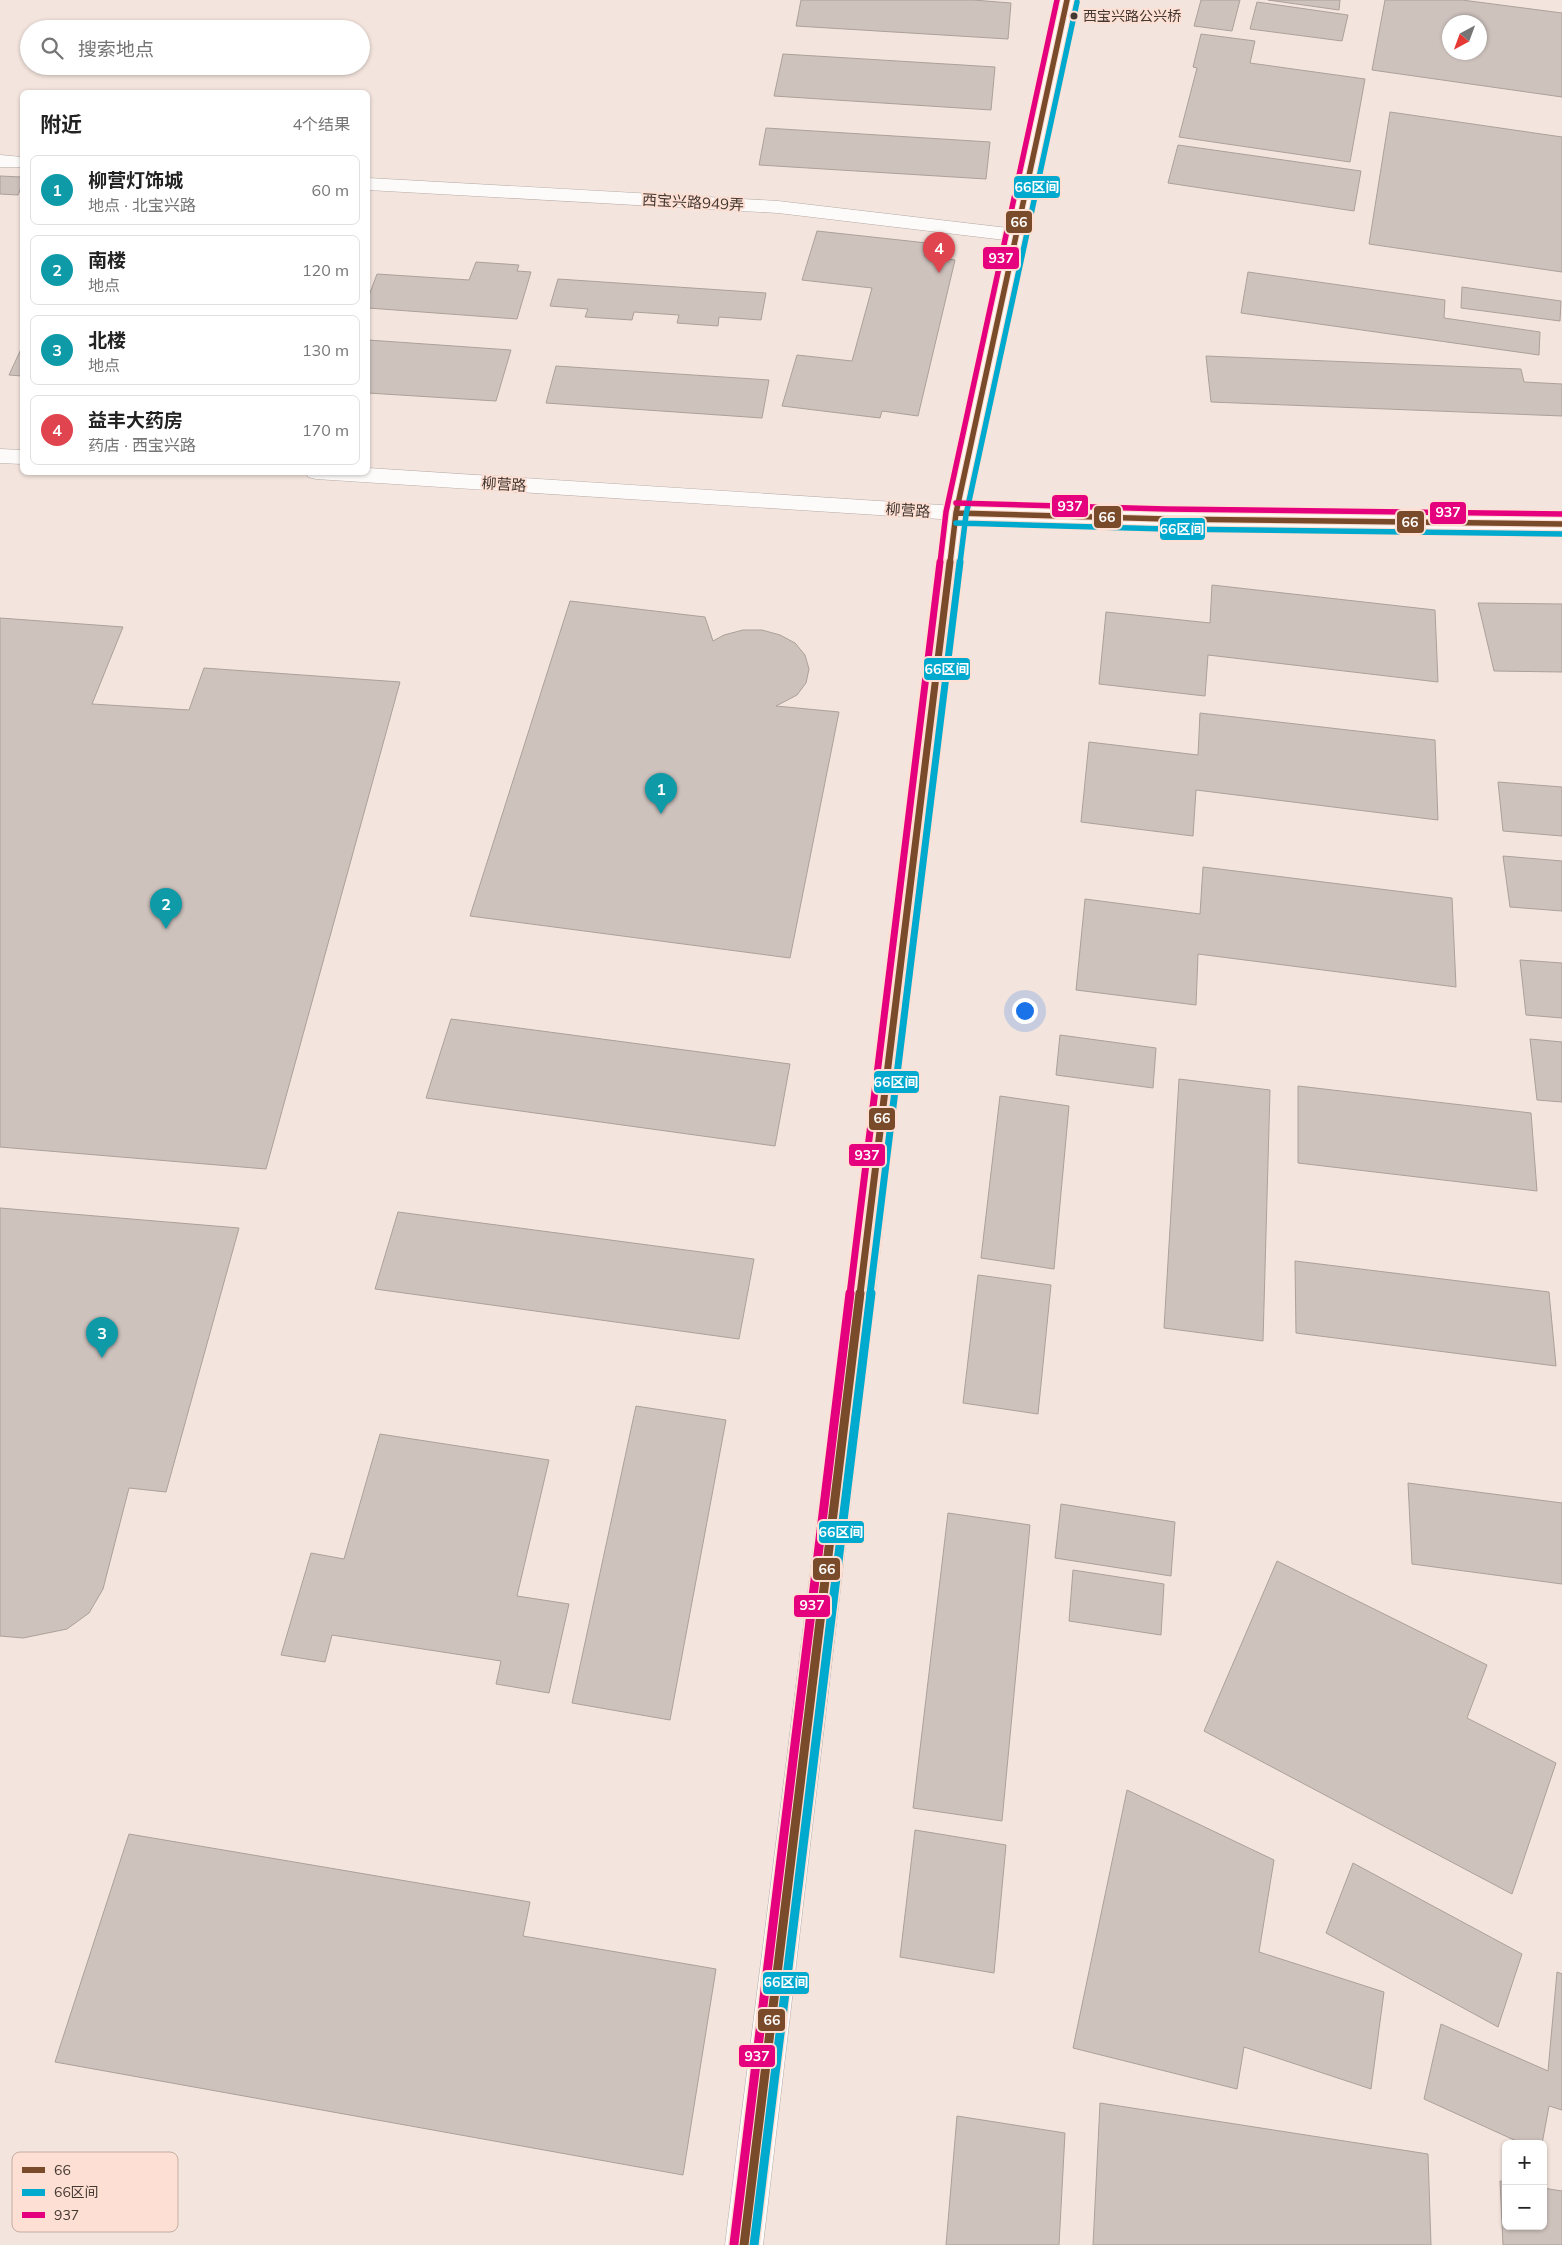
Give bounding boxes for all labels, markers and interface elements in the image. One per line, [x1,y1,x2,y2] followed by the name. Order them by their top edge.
[1083,7,1181,25] place label: 西宝兴路公兴桥
[1069,11,1079,21] marker: 西宝兴路公兴桥
[1442,15,1487,60] north arrow
[20,20,370,75] search box
[38,34,66,62] icon: search
[78,37,154,61] text: 搜索地点
[40,111,82,137] text: 附近
[292,114,350,134] text: 4个结果
[88,168,183,192] text: 柳营灯饰城
[1013,175,1061,199] line badge: 66区间
[1015,178,1059,196] text: 66区间
[52,180,62,200] text: 1
[312,180,349,200] text: 60 m
[642,190,744,214] street label: 西宝兴路949弄
[88,195,196,215] text: 地点 · 北宝兴路
[1005,210,1033,234] line badge: 66
[1011,213,1027,231] text: 66
[923,232,955,273] pin: 4
[982,246,1020,270] line badge: 937
[88,248,126,272] text: 南楼
[988,249,1014,267] text: 937
[52,260,62,280] text: 2
[302,260,349,280] text: 120 m
[88,275,120,295] text: 地点
[88,328,126,352] text: 北楼
[52,340,62,360] text: 3
[302,340,349,360] text: 130 m
[88,355,120,375] text: 地点
[88,408,183,432] text: 益丰大药房
[52,420,62,440] text: 4
[302,420,349,440] text: 170 m
[88,435,196,455] text: 药店 · 西宝兴路
[481,473,527,495] street label: 柳营路
[1051,494,1089,518] line badge: 937
[1057,497,1083,515] text: 937
[885,499,931,521] street label: 柳营路
[1429,501,1467,525] line badge: 937
[1435,503,1461,521] text: 937
[1093,505,1122,529] line badge: 66
[1099,508,1115,526] text: 66
[1396,510,1425,534] line badge: 66
[1402,513,1418,531] text: 66
[1159,517,1206,541] line badge: 66区间
[1160,520,1204,538] text: 66区间
[923,657,971,681] line badge: 66区间
[925,660,969,678] text: 66区间
[645,773,677,814] pin: 1
[150,888,182,929] pin: 2
[1012,998,1038,1024] your location
[873,1070,920,1094] line badge: 66区间
[874,1073,918,1091] text: 66区间
[868,1107,896,1131] line badge: 66
[874,1109,890,1127] text: 66
[848,1143,886,1167] line badge: 937
[854,1146,880,1164] text: 937
[86,1317,118,1358] pin: 3
[818,1520,865,1544] line badge: 66区间
[819,1523,863,1541] text: 66区间
[812,1557,841,1581] line badge: 66
[819,1560,835,1578] text: 66
[793,1594,831,1618] line badge: 937
[799,1596,825,1614] text: 937
[762,1971,810,1995] line badge: 66区间
[764,1973,808,1991] text: 66区间
[757,2008,786,2032] line badge: 66
[764,2011,780,2029] text: 66
[738,2044,776,2068] line badge: 937
[744,2047,770,2065] text: 937
[1502,2140,1547,2230] map controls
[1502,2140,1547,2185] button: +
[12,2152,178,2232] legend
[54,2161,71,2179] text: 66
[54,2183,99,2201] text: 66区间
[1502,2185,1547,2230] button: −
[54,2206,79,2224] text: 937

